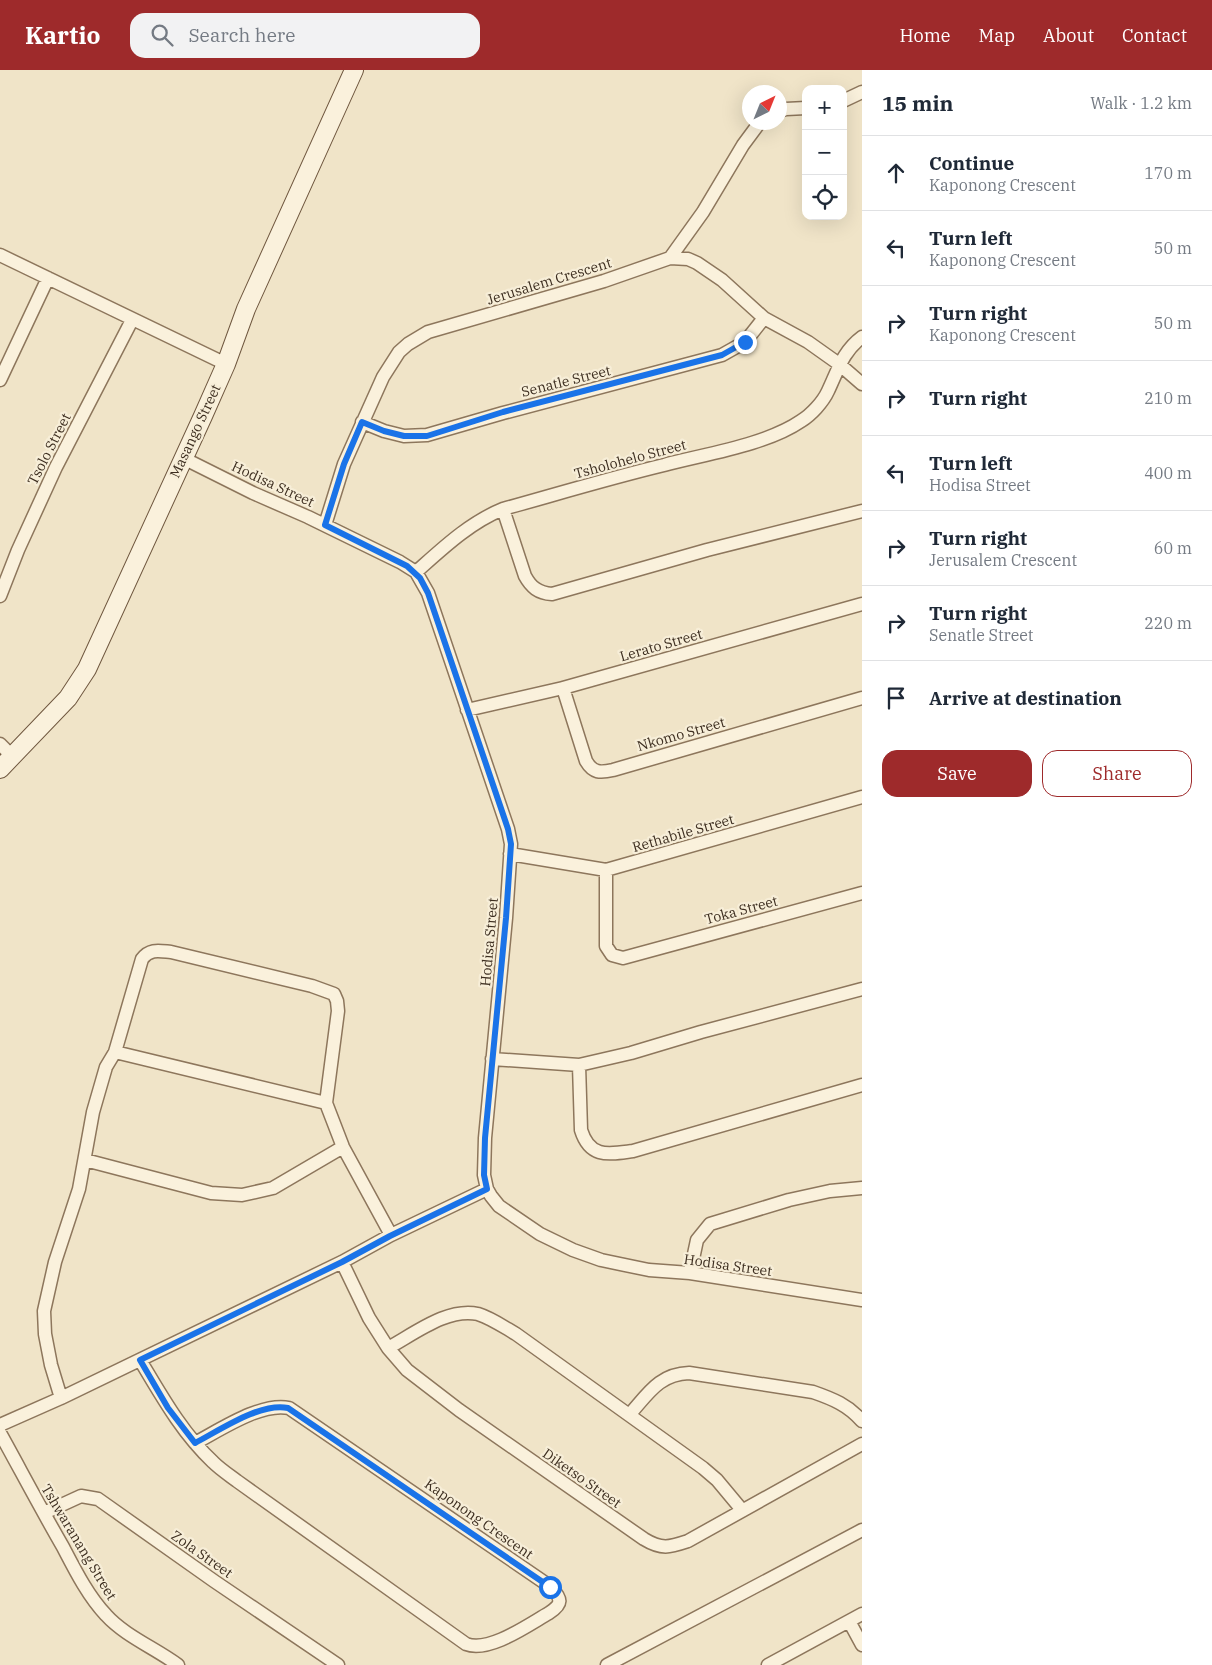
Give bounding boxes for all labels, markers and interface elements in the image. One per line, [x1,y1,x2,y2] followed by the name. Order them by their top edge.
[130,13,480,58] search box
[25,19,100,51] text: Kartio
[148,21,176,49] icon: search
[188,23,295,47] text: Search here
[899,24,951,47] text: Home
[979,24,1015,47] text: Map
[1043,24,1094,47] text: About
[1122,24,1187,47] text: Contact
[742,85,787,130] north arrow
[802,85,847,220] map controls
[802,85,847,130] button: +
[882,89,953,117] text: 15 min
[1090,93,1192,113] text: Walk · 1.2 km
[802,130,847,175] button: −
[929,151,1014,175] text: Continue
[882,159,910,187] icon: ahead
[1144,163,1192,183] text: 170 m
[802,175,847,220] button: locate
[929,175,1076,195] text: Kaponong Crescent
[929,226,1012,250] text: Turn left
[882,234,910,262] icon: left
[1154,238,1192,258] text: 50 m
[929,250,1076,270] text: Kaponong Crescent
[484,253,614,309] street label: Jerusalem Crescent
[929,301,1027,325] text: Turn right
[882,309,910,337] icon: right
[1154,313,1192,333] text: 50 m
[929,325,1076,345] text: Kaponong Crescent
[734,331,757,354] route end
[519,361,613,401] street label: Senatle Street
[165,381,225,481] street label: Masango Street
[882,384,910,412] icon: right
[929,386,1027,410] text: Turn right
[1144,388,1192,408] text: 210 m
[23,410,75,488] street label: Tsolo Street
[572,435,688,483] street label: Tsholohelo Street
[929,451,1012,475] text: Turn left
[229,457,317,511] street label: Hodisa Street
[882,459,910,487] icon: left
[1144,463,1192,483] text: 400 m
[929,475,1031,495] text: Hodisa Street
[929,526,1027,550] text: Turn right
[882,534,910,562] icon: right
[1154,538,1192,558] text: 60 m
[929,550,1077,570] text: Jerusalem Crescent
[929,601,1027,625] text: Turn right
[882,609,910,637] icon: right
[1144,613,1192,633] text: 220 m
[618,625,704,665] street label: Lerato Street
[929,625,1033,645] text: Senatle Street
[882,684,910,712] icon: arrive
[929,686,1122,710] text: Arrive at destination
[635,713,727,755] street label: Nkomo Street
[882,750,1032,797] button: Save
[1042,750,1192,797] button: Share
[630,810,736,856] street label: Rethabile Street
[703,892,780,928] street label: Toka Street
[476,897,502,987] street label: Hodisa Street
[683,1250,773,1280] street label: Hodisa Street
[539,1444,625,1512] street label: Diketso Street
[421,1475,537,1563] street label: Kaponong Crescent
[37,1481,121,1603] street label: Tshwaranang Street
[168,1526,236,1582] street label: Zola Street
[539,1576,562,1599] route start

